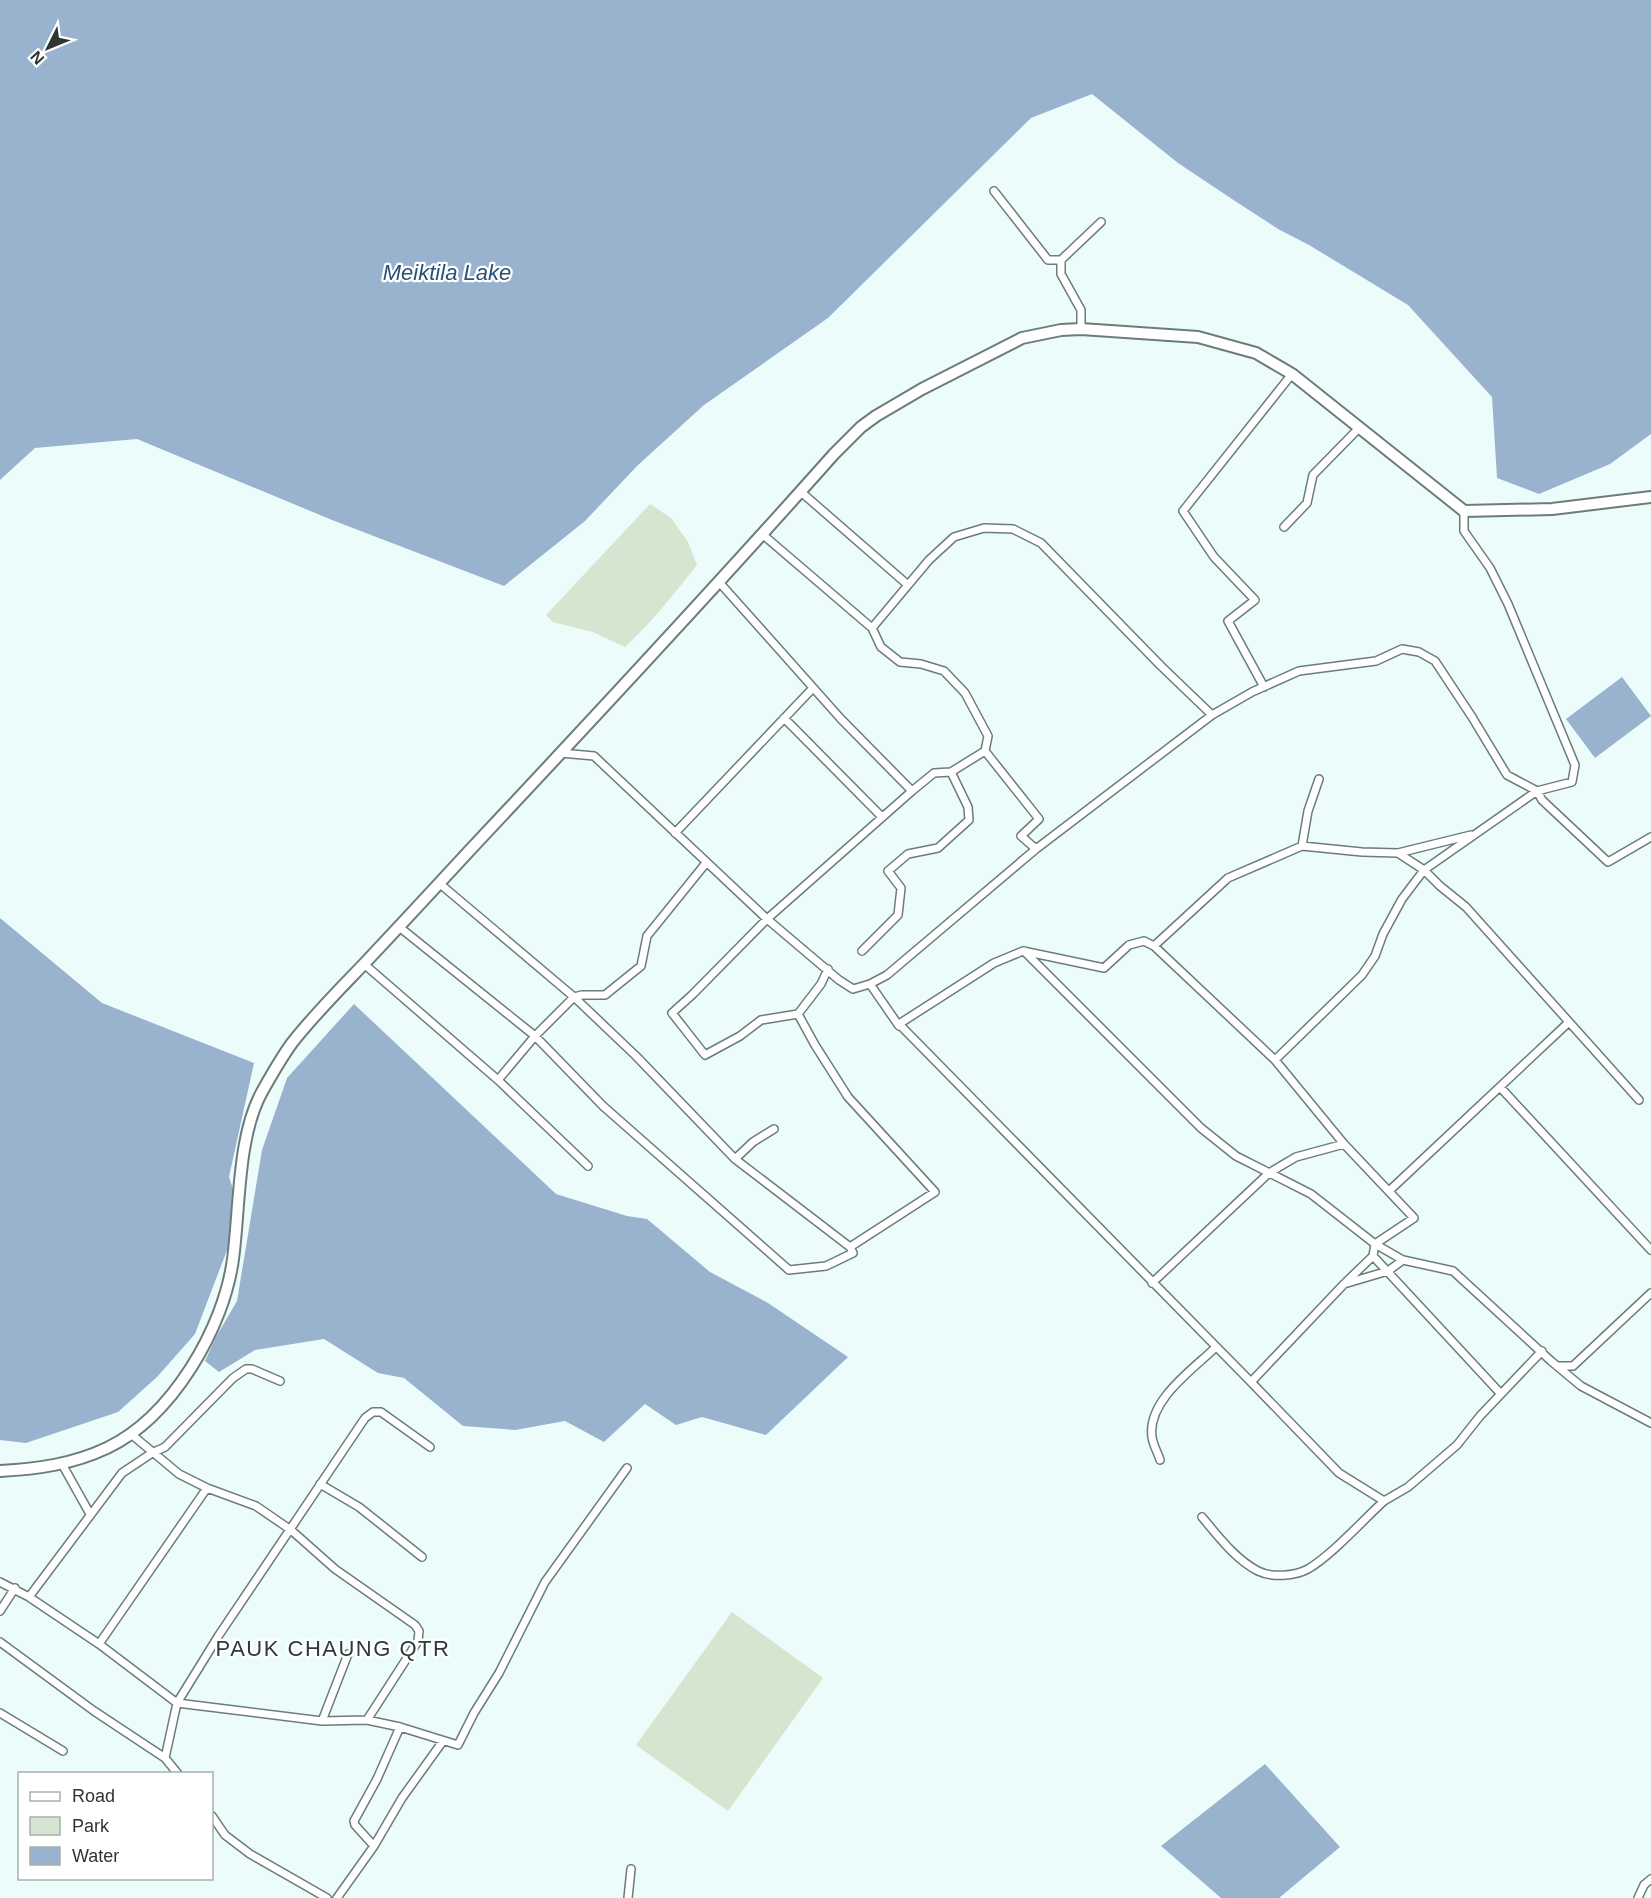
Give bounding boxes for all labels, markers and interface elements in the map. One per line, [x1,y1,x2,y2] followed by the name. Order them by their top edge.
[18,18,78,78] north arrow
[27,48,48,68] text: N
[383,260,511,285] water label: Meiktila Lake
[216,1636,450,1661] district label: PAUK CHAUNG QTR
[18,1772,213,1880] legend
[72,1786,115,1806] text: Road
[72,1816,110,1836] text: Park
[72,1846,119,1866] text: Water

